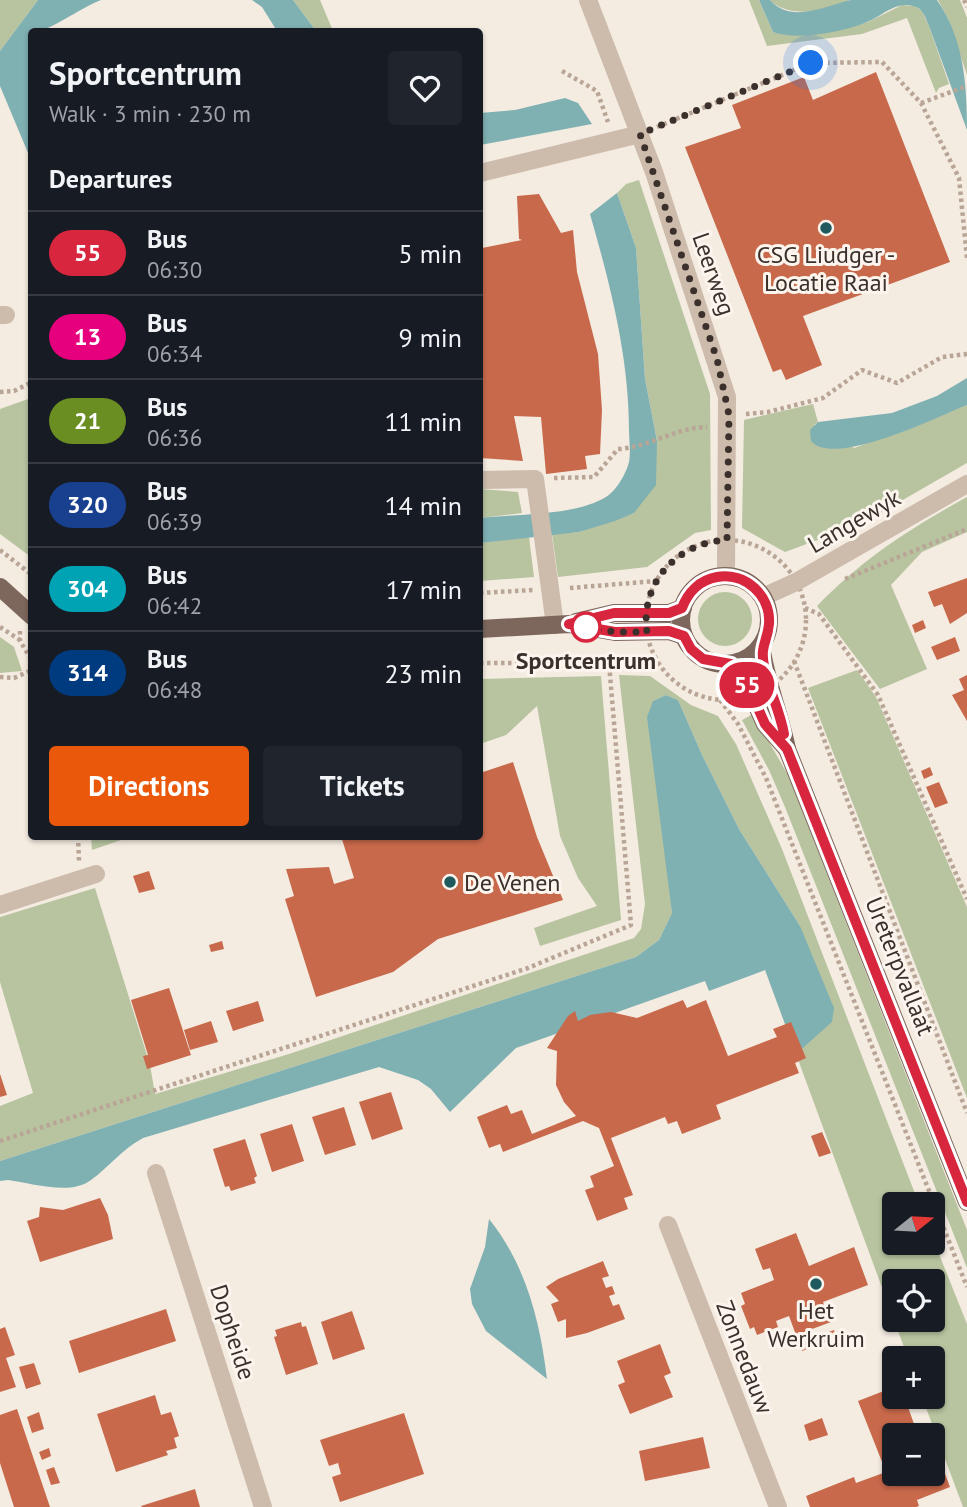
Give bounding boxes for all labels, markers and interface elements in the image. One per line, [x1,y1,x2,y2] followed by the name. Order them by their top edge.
[793,45,828,80] your location
[49,51,242,94] text: Sportcentrum
[388,51,462,125] button: heart
[49,99,251,128] text: Walk · 3 min · 230 m
[49,162,172,195] text: Departures
[818,220,834,236] marker: CSG Liudger - Locatie Raai
[147,222,187,255] text: Bus
[685,229,743,319] street label: Leerweg
[74,237,101,268] text: 55
[399,237,462,270] text: 5 min
[757,239,895,298] place label: CSG Liudger - Locatie Raai
[147,255,202,284] text: 06:30
[147,306,187,339] text: Bus
[74,321,101,352] text: 13
[399,321,462,354] text: 9 min
[147,339,202,368] text: 06:34
[147,390,187,423] text: Bus
[74,405,101,436] text: 21
[384,405,462,438] text: 11 min
[147,423,202,452] text: 06:36
[147,474,187,507] text: Bus
[802,482,906,560] street label: Langewyk
[67,489,108,520] text: 320
[384,489,462,522] text: 14 min
[147,507,202,536] text: 06:39
[147,558,187,591] text: Bus
[67,573,108,604] text: 304
[386,573,462,606] text: 17 min
[147,591,202,620] text: 06:42
[571,612,601,642] marker: Sportcentrum
[147,642,187,675] text: Bus
[516,645,656,676] place label: Sportcentrum
[67,657,108,688] text: 314
[384,657,462,690] text: 23 min
[716,662,778,708] line badge: 55
[733,669,761,700] text: 55
[147,675,202,704] text: 06:48
[49,746,249,826] button: Directions
[263,746,462,826] button: Tickets
[464,867,560,898] place label: De Venen
[442,874,458,890] marker: De Venen
[858,892,942,1040] street label: Ureterpvallaat
[882,1192,945,1255] north arrow
[882,1192,945,1486] map controls
[882,1269,945,1332] button: locate
[808,1276,824,1292] marker: Het Werkruim
[203,1280,263,1384] street label: Dopheide
[767,1295,865,1354] place label: Het Werkruim
[709,1296,781,1418] street label: Zonnedauw
[882,1346,945,1409] button: +
[882,1423,945,1486] button: −

